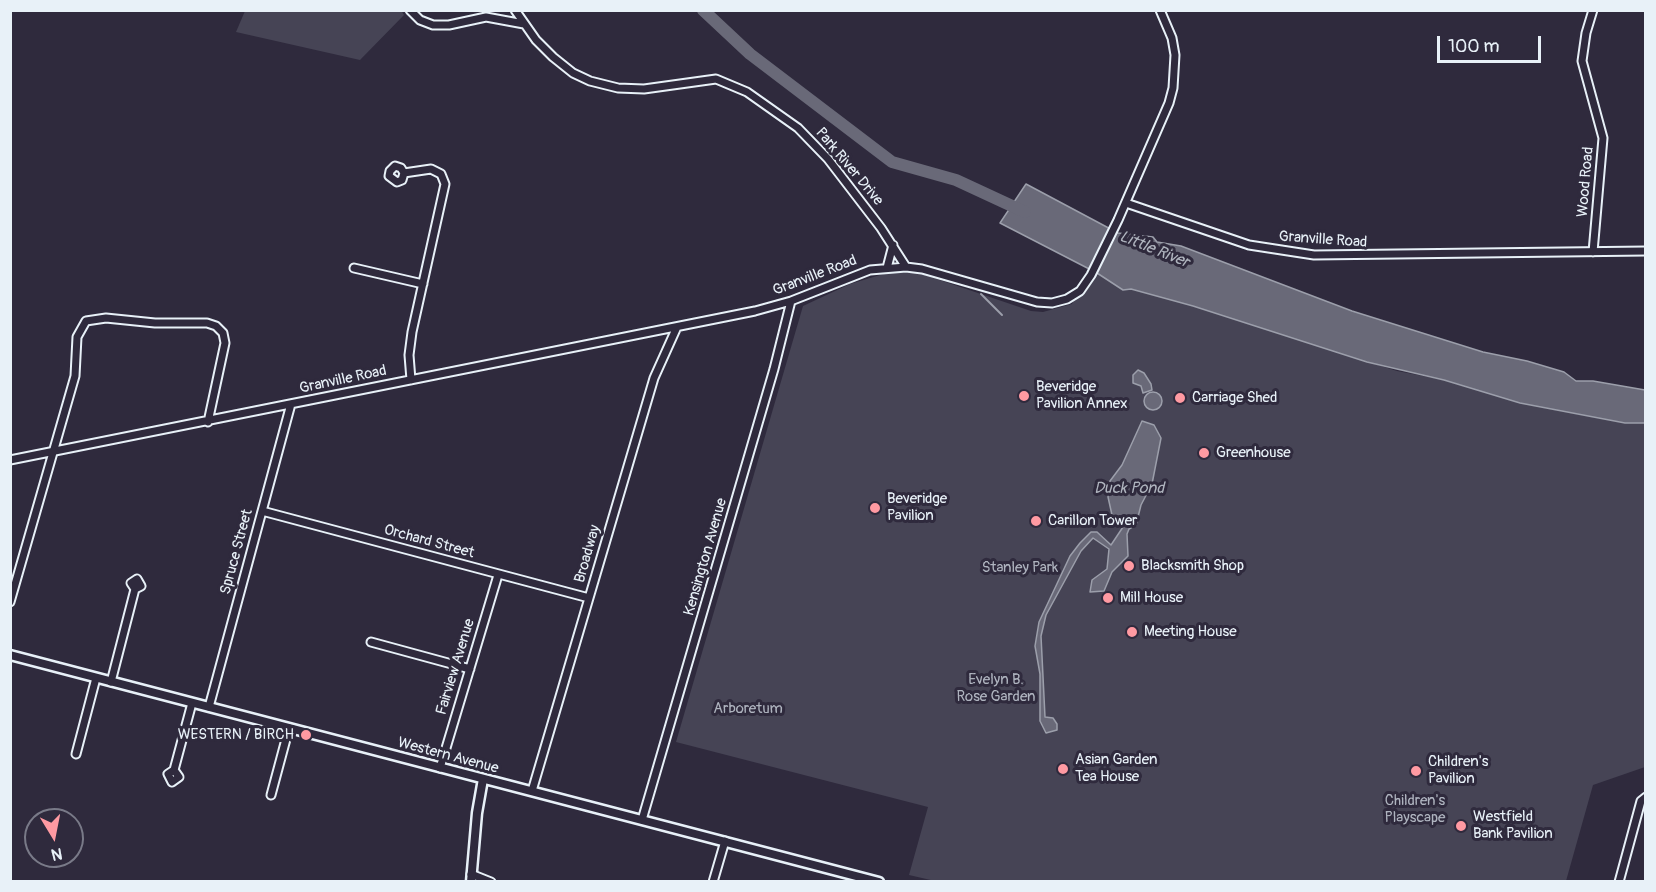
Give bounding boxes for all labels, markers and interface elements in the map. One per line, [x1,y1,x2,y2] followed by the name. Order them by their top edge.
[1440,24,1544,62] scale bar
[1448,35,1500,58] text: 100 m
[811,124,887,210] street label: Park River Drive
[1574,146,1598,218] street label: Wood Road
[1116,227,1192,273] water label: Little River
[1278,228,1368,252] street label: Granville Road
[770,252,860,300] street label: Granville Road
[298,362,388,398] street label: Granville Road
[1036,378,1128,413] place label: Beveridge Pavilion Annex
[1017,389,1031,403] marker: Beveridge Pavilion Annex
[1192,389,1277,407] place label: Carriage Shed
[1173,391,1187,405] marker: Carriage Shed
[1216,444,1291,462] place label: Greenhouse
[1197,446,1211,460] marker: Greenhouse
[1094,479,1164,499] water label: Duck Pond
[887,490,947,525] place label: Beveridge Pavilion
[681,496,731,618] street label: Kensington Avenue
[868,501,882,515] marker: Beveridge Pavilion
[217,507,257,597] street label: Spruce Street
[1048,512,1137,530] place label: Carillon Tower
[1029,514,1043,528] marker: Carillon Tower
[382,521,476,563] street label: Orchard Street
[571,523,605,585] street label: Broadway
[1141,557,1244,575] place label: Blacksmith Shop
[982,559,1058,577] park label: Stanley Park
[1122,559,1136,573] marker: Blacksmith Shop
[1120,589,1183,607] place label: Mill House
[1101,591,1115,605] marker: Mill House
[433,617,479,717] street label: Fairview Avenue
[1144,623,1237,641] place label: Meeting House
[1125,625,1139,639] marker: Meeting House
[956,671,1036,706] park label: Evelyn B. Rose Garden
[713,700,783,718] park label: Arboretum
[178,726,294,744] place label: WESTERN / BIRCH
[299,728,313,742] marker: WESTERN / BIRCH
[396,734,500,778] street label: Western Avenue
[1075,751,1157,786] place label: Asian Garden Tea House
[1428,753,1488,788] place label: Children's Pavilion
[1056,762,1070,776] marker: Asian Garden Tea House
[1409,764,1423,778] marker: Children's Pavilion
[1384,792,1446,827] park label: Children's Playscape
[24,808,84,868] north arrow
[1473,808,1553,843] place label: Westfield Bank Pavilion
[1454,819,1468,833] marker: Westfield Bank Pavilion
[50,843,64,865] text: N

